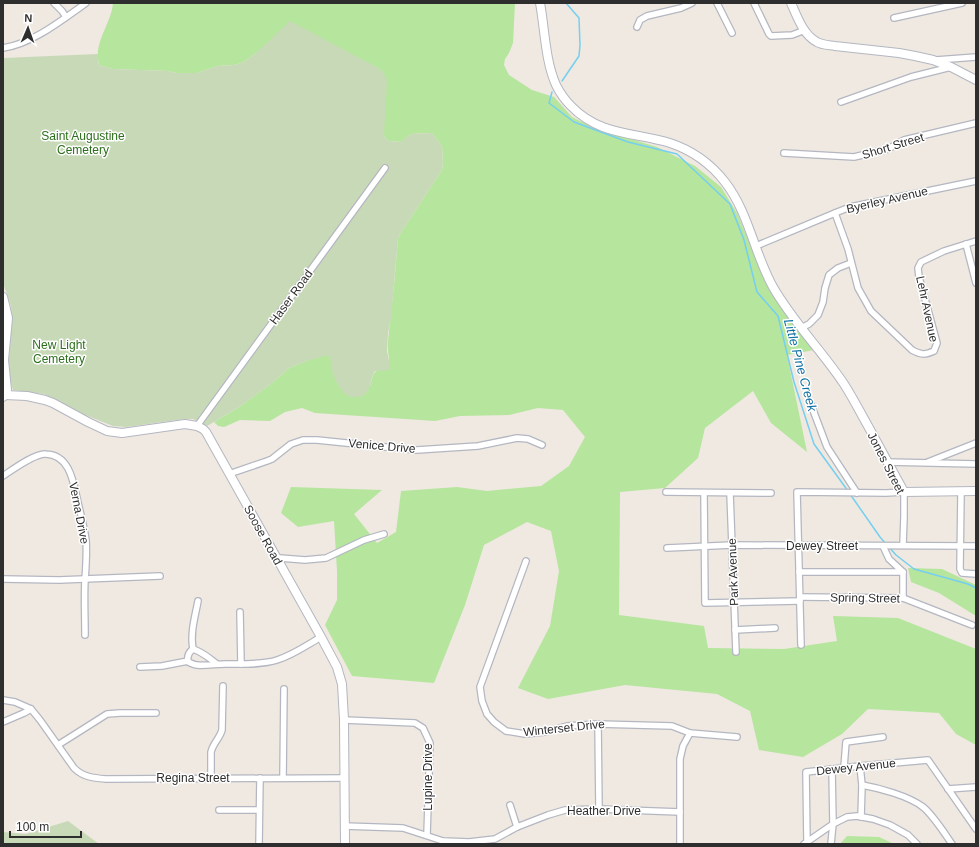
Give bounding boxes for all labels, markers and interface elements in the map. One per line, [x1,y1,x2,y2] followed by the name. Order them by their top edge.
[8,8,48,48] north arrow
[24,12,33,24] text: N
[41,129,125,157] park label: Saint Augustine Cemetery
[860,130,926,162] street label: Short Street
[845,184,929,216] street label: Byerley Avenue
[267,267,315,327] street label: Haser Road
[913,275,941,344] street label: Lehr Avenue
[781,317,820,415] water label: Little Pine Creek
[32,338,86,366] park label: New Light Cemetery
[864,430,908,497] street label: Jones Street
[348,436,416,456] street label: Venice Drive
[66,481,92,545] street label: Verna Drive
[241,503,285,567] street label: Soose Road
[725,538,741,606] street label: Park Avenue
[786,539,859,553] street label: Dewey Street
[830,590,901,606] street label: Spring Street
[522,717,606,739] street label: Winterset Drive
[421,743,435,811] street label: Lupine Drive
[816,756,897,778] street label: Dewey Avenue
[156,771,230,785] street label: Regina Street
[567,804,641,818] street label: Heather Drive
[10,813,81,839] scale bar
[16,820,49,834] text: 100 m

